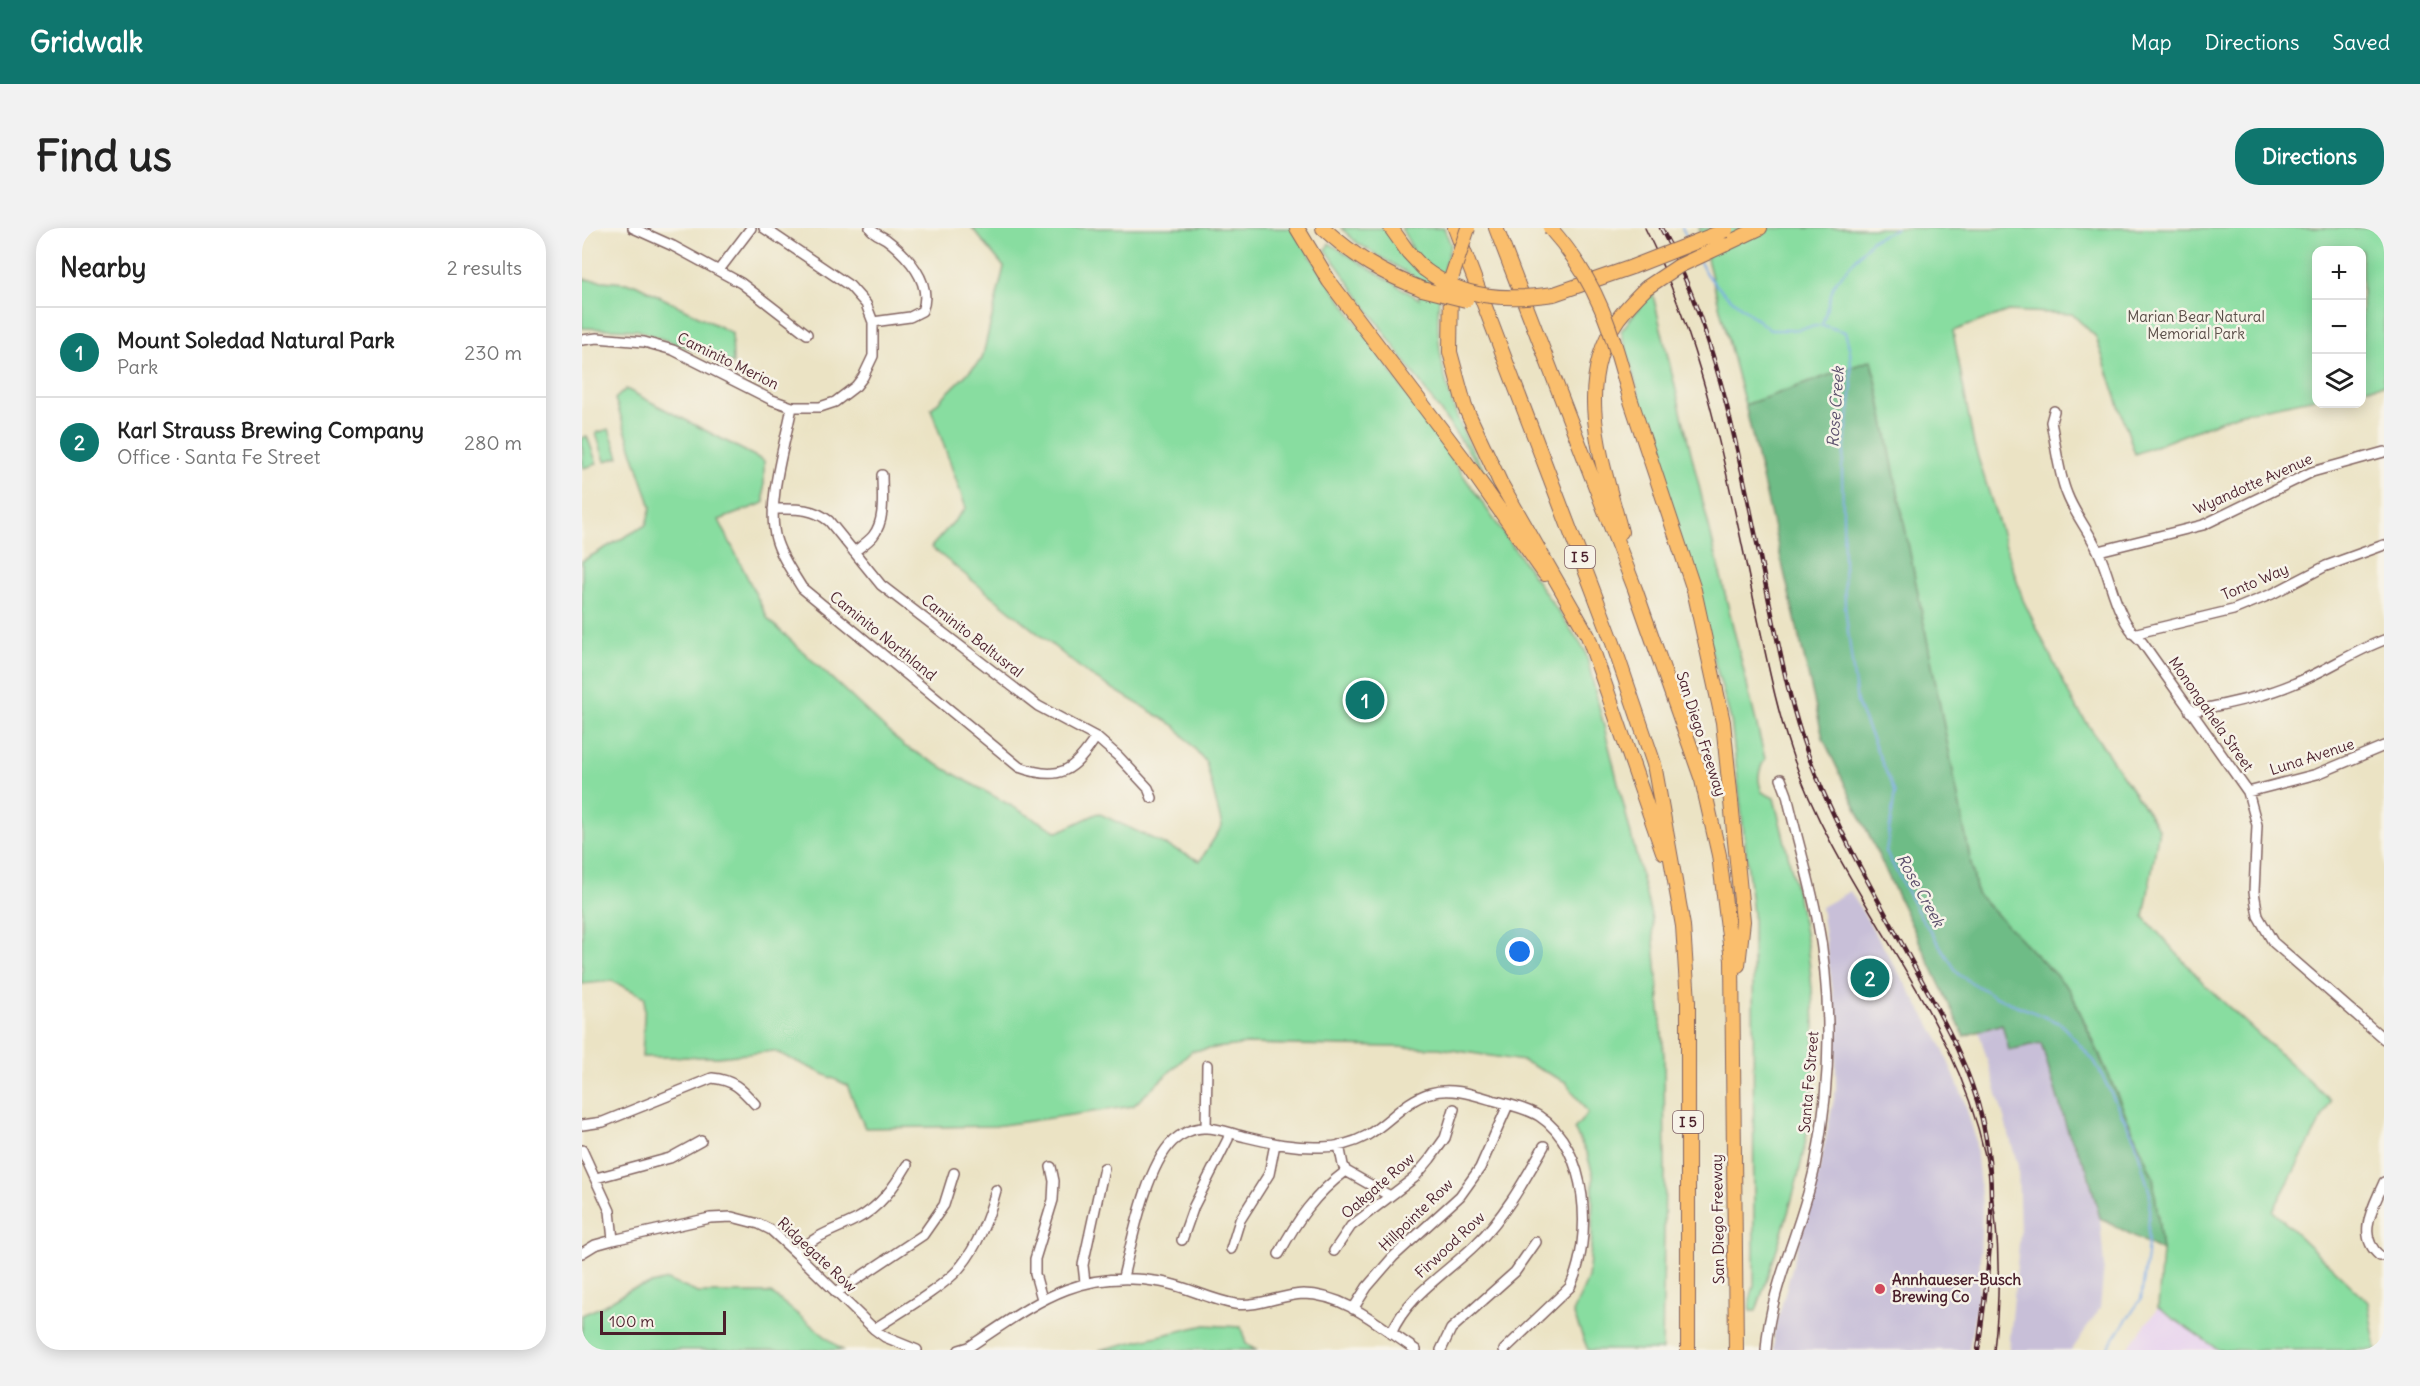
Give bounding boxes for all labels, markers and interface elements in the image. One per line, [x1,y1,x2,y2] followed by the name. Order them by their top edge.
[30,24,143,60] text: Gridwalk
[2131,29,2172,56] text: Map
[2205,29,2299,56] text: Directions
[2332,29,2390,56] text: Saved
[2235,128,2384,185] button: Directions
[36,130,172,182] text: Find us
[2312,246,2366,408] map controls
[2312,246,2366,300] button: +
[60,251,146,284] text: Nearby
[447,255,522,280] text: 2 results
[2312,300,2366,354] button: −
[2127,307,2265,343] park label: Marian Bear Natural Memorial Park
[117,326,395,354] text: Mount Soledad Natural Park
[674,328,782,393] street label: Caminito Merion
[76,340,83,365] text: 1
[464,340,522,365] text: 230 m
[117,354,158,379] text: Park
[2312,354,2366,408] button: layers
[1822,364,1848,448] water label: Rose Creek
[117,416,424,444] text: Karl Strauss Brewing Company
[74,430,85,455] text: 2
[464,430,522,455] text: 280 m
[117,444,321,469] text: Office · Santa Fe Street
[2190,449,2315,518] street label: Wyandotte Avenue
[1565,546,1595,568] road number: I 5
[2218,559,2291,604] street label: Tonto Way
[826,587,941,685] street label: Caminito Northland
[918,590,1027,681] street label: Caminito Baltusral
[2165,653,2258,775] street label: Monongahela Street
[1672,669,1731,799] street label: San Diego Freeway
[1346,678,1384,722] pin: 1
[2267,734,2357,779] street label: Luna Avenue
[1893,850,1950,932] water label: Rose Creek
[1505,937,1534,966] your location
[1850,956,1890,1000] pin: 2
[1795,1030,1822,1134] street label: Santa Fe Street
[1673,1111,1703,1133] road number: I 5
[1337,1149,1418,1223] street label: Oakgate Row
[1707,1154,1728,1284] street label: San Diego Freeway
[1375,1174,1457,1255] street label: Hillpointe Row
[1411,1207,1489,1282] street label: Firwood Row
[774,1213,861,1296] street label: Ridgegate Row
[1892,1270,2021,1307] place label: Annhaueser-Busch Brewing Co
[1873,1282,1887,1296] marker: Annhaueser-Busch Brewing Co
[600,1308,726,1336] scale bar
[609,1311,654,1331] text: 100 m

